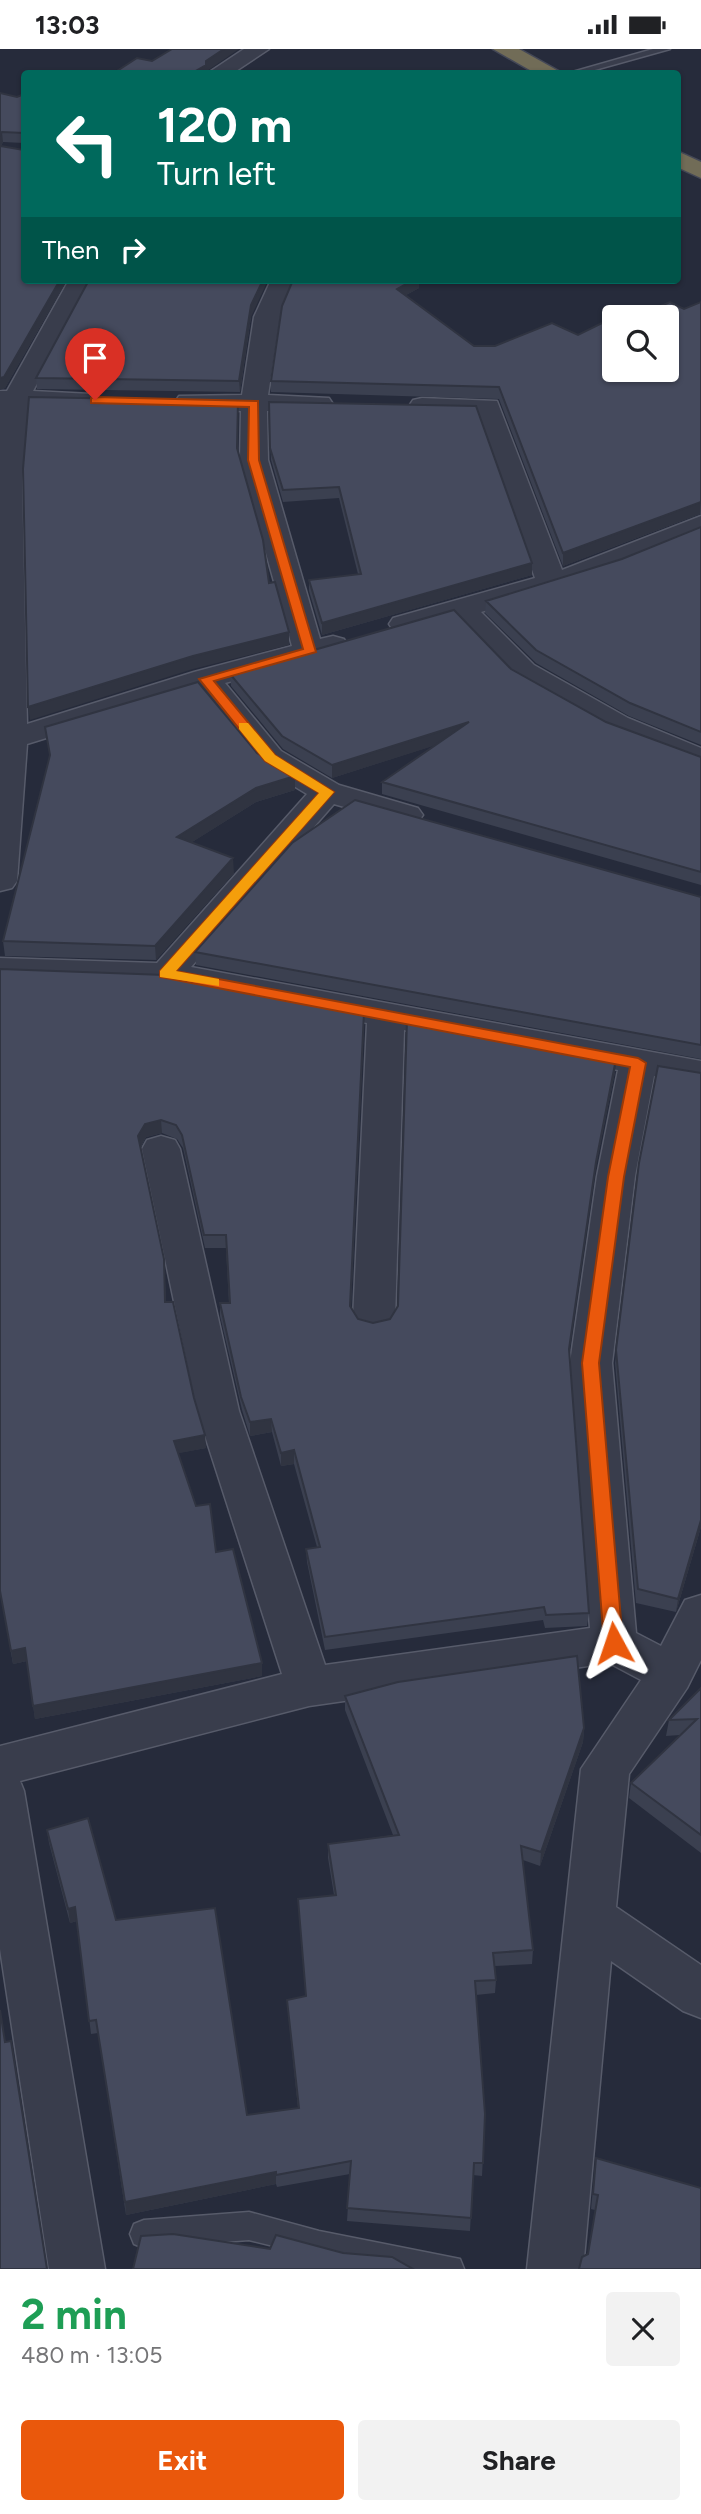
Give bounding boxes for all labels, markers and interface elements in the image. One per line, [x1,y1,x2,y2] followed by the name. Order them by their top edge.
[35,9,100,41] text: 13:03
[157,95,292,154] text: 120 m
[42,98,133,189] icon: left
[157,155,276,193] text: Turn left
[114,231,152,269] icon: right
[42,234,100,266] text: Then
[602,305,679,382] map controls
[602,305,679,382] button: search
[65,328,125,400] pin
[76,339,114,377] icon: arrive
[577,1606,651,1680] position arrow
[21,2289,127,2340] text: 2 min
[606,2292,680,2366] button: close
[21,2341,162,2369] text: 480 m · 13:05
[21,2420,344,2500] button: Exit
[358,2420,680,2500] button: Share

